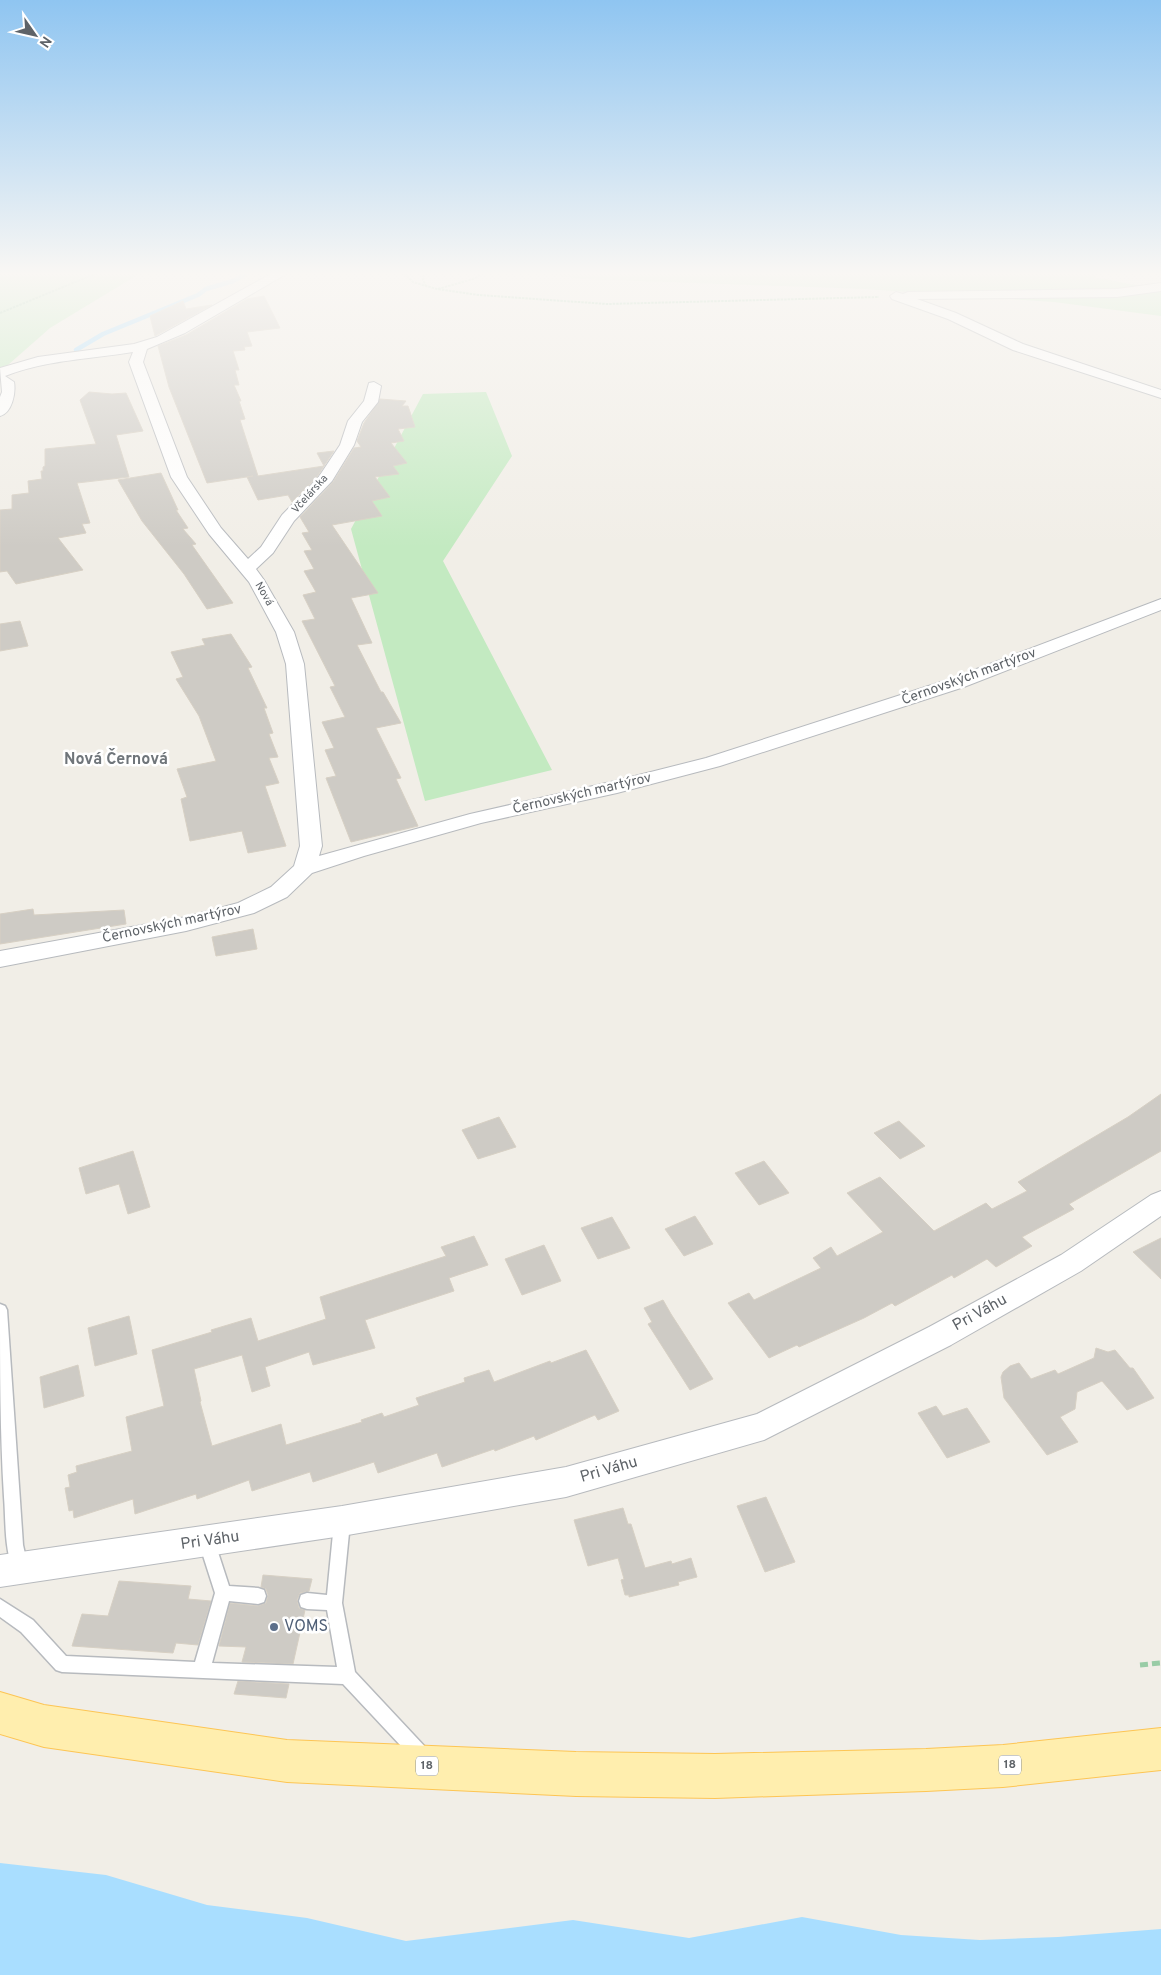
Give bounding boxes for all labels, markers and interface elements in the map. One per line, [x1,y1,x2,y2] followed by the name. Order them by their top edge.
[10,10,60,60] north arrow
[35,33,54,50] text: N
[289,472,331,516] street label: Včelárska
[252,580,276,609] street label: Nová
[899,644,1039,709] street label: Černovských martýrov
[64,748,168,770] district label: Nová Černová
[511,769,653,818] street label: Černovských martýrov
[101,900,243,947] street label: Černovských martýrov
[949,1290,1011,1336] street label: Pri Váhu
[578,1452,640,1488] street label: Pri Váhu
[179,1527,241,1555] street label: Pri Váhu
[284,1617,328,1637] place label: VOMS
[268,1621,280,1633] marker: VOMS
[416,1756,438,1775] road number: 18
[999,1756,1021,1774] road number: 18

